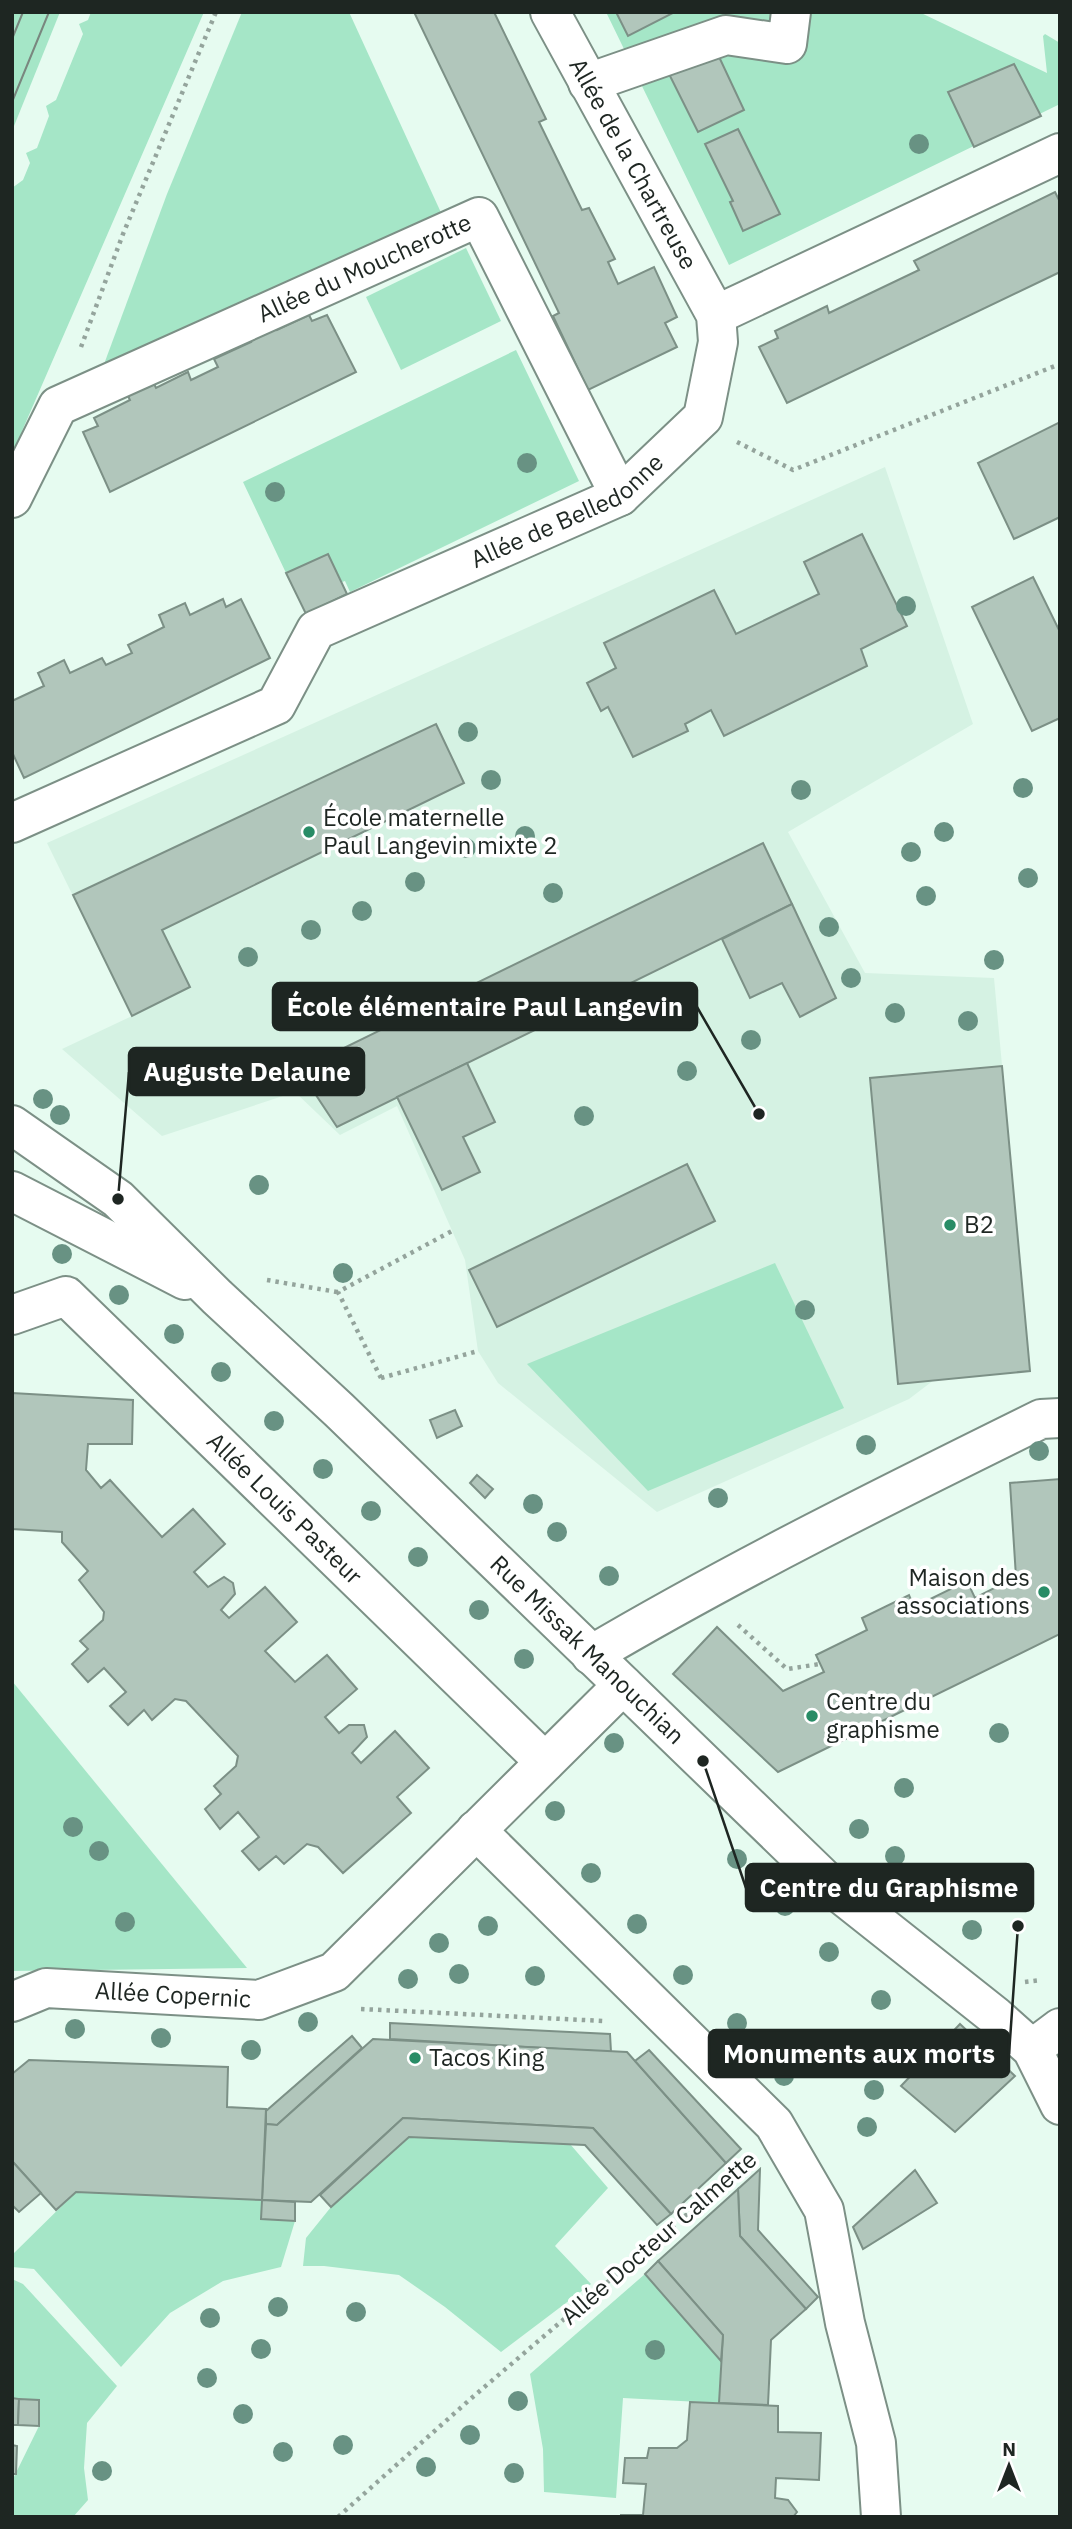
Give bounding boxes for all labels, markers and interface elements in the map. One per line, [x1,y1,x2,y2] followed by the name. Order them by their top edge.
[562,52,705,275] street label: Allée de la Chartreuse
[252,206,476,329] street label: Allée du Moucherotte
[465,446,670,575] street label: Allée de Belledonne
[323,801,558,861] place label: École maternelle Paul Langevin mixte 2
[301,824,317,840] marker: École maternelle Paul Langevin mixte 2
[273,983,697,1030] callout: École élémentaire Paul Langevin
[287,989,683,1023] text: École élémentaire Paul Langevin
[129,1048,364,1095] callout: Auguste Delaune
[143,1054,351,1088] text: Auguste Delaune
[964,1208,994,1240] place label: B2
[942,1217,958,1233] marker: B2
[200,1425,370,1591] street label: Allée Louis Pasteur
[484,1548,692,1751] street label: Rue Missak Manouchian
[896,1561,1030,1621] place label: Maison des associations
[1036,1584,1052,1600] marker: Maison des associations
[826,1685,940,1745] place label: Centre du graphisme
[804,1708,820,1724] marker: Centre du graphisme
[746,1864,1033,1911] callout: Centre du Graphisme
[760,1870,1018,1904] text: Centre du Graphisme
[94,1974,252,2015] street label: Allée Copernic
[709,2030,1009,2077] callout: Monuments aux morts
[723,2036,995,2070] text: Monuments aux morts
[429,2041,544,2073] place label: Tacos King
[407,2050,423,2066] marker: Tacos King
[554,2143,763,2331] street label: Allée Docteur Calmette
[974,2431,1044,2501] north arrow
[1002,2437,1016,2461] text: N

